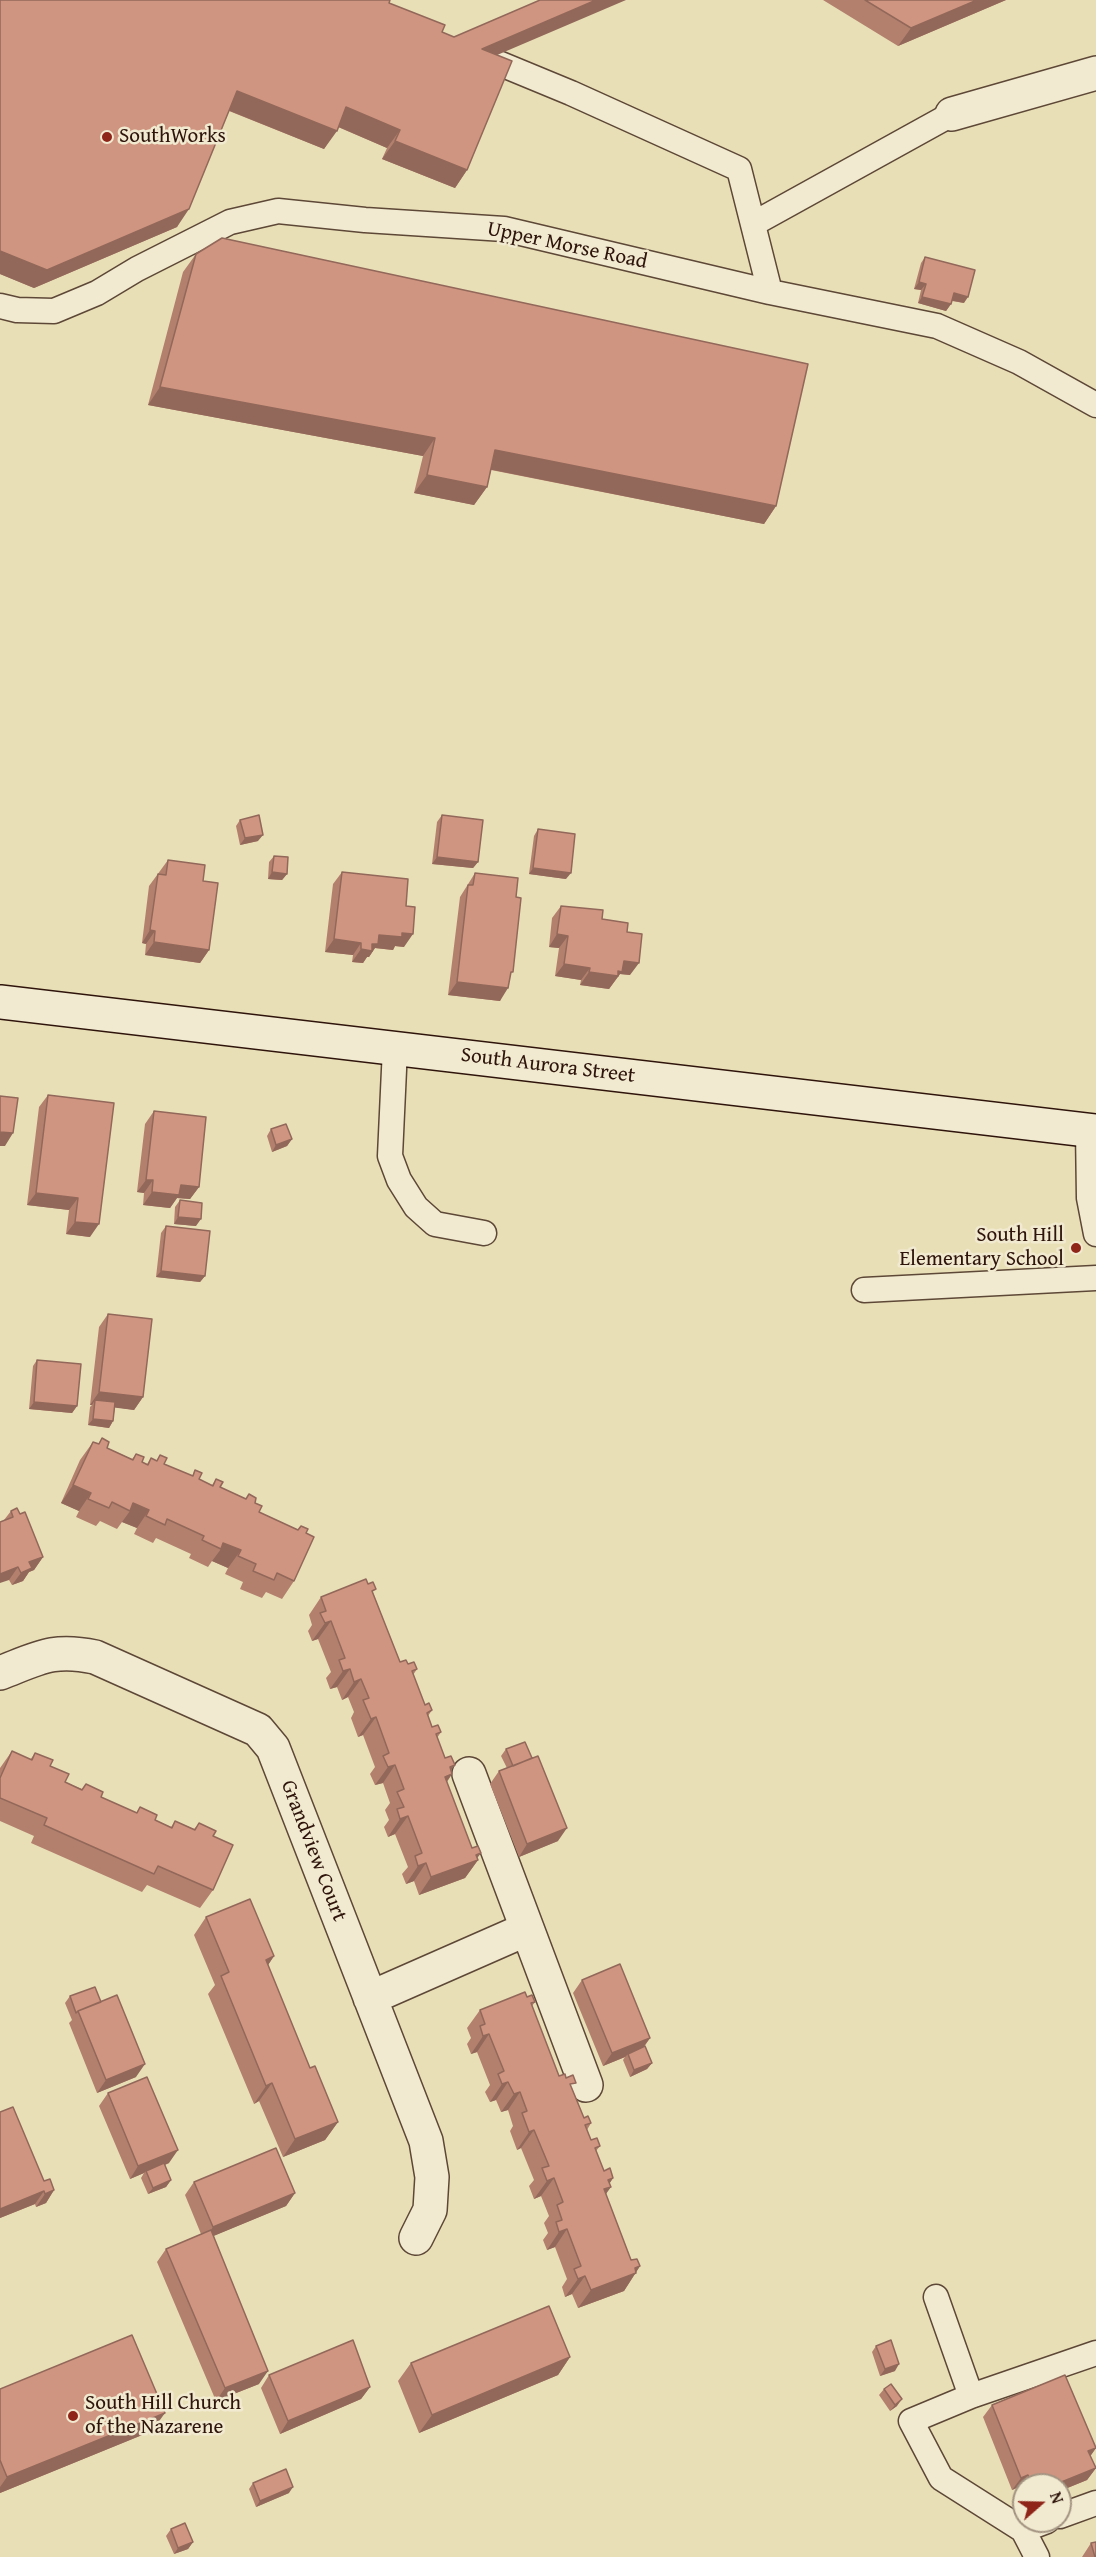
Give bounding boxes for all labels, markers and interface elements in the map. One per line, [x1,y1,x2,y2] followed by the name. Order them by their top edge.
[119,124,226,150] place label: SouthWorks
[100,130,114,144] marker: SouthWorks
[485,217,649,275] street label: Upper Morse Road
[459,1043,637,1089] street label: South Aurora Street
[899,1223,1064,1273] place label: South Hill Elementary School
[1069,1241,1083,1255] marker: South Hill Elementary School
[275,1777,351,1925] street label: Grandview Court
[85,2391,241,2441] place label: South Hill Church of the Nazarene
[66,2409,80,2423] marker: South Hill Church of the Nazarene
[1012,2473,1072,2533] north arrow
[1044,2488,1070,2507] text: N

